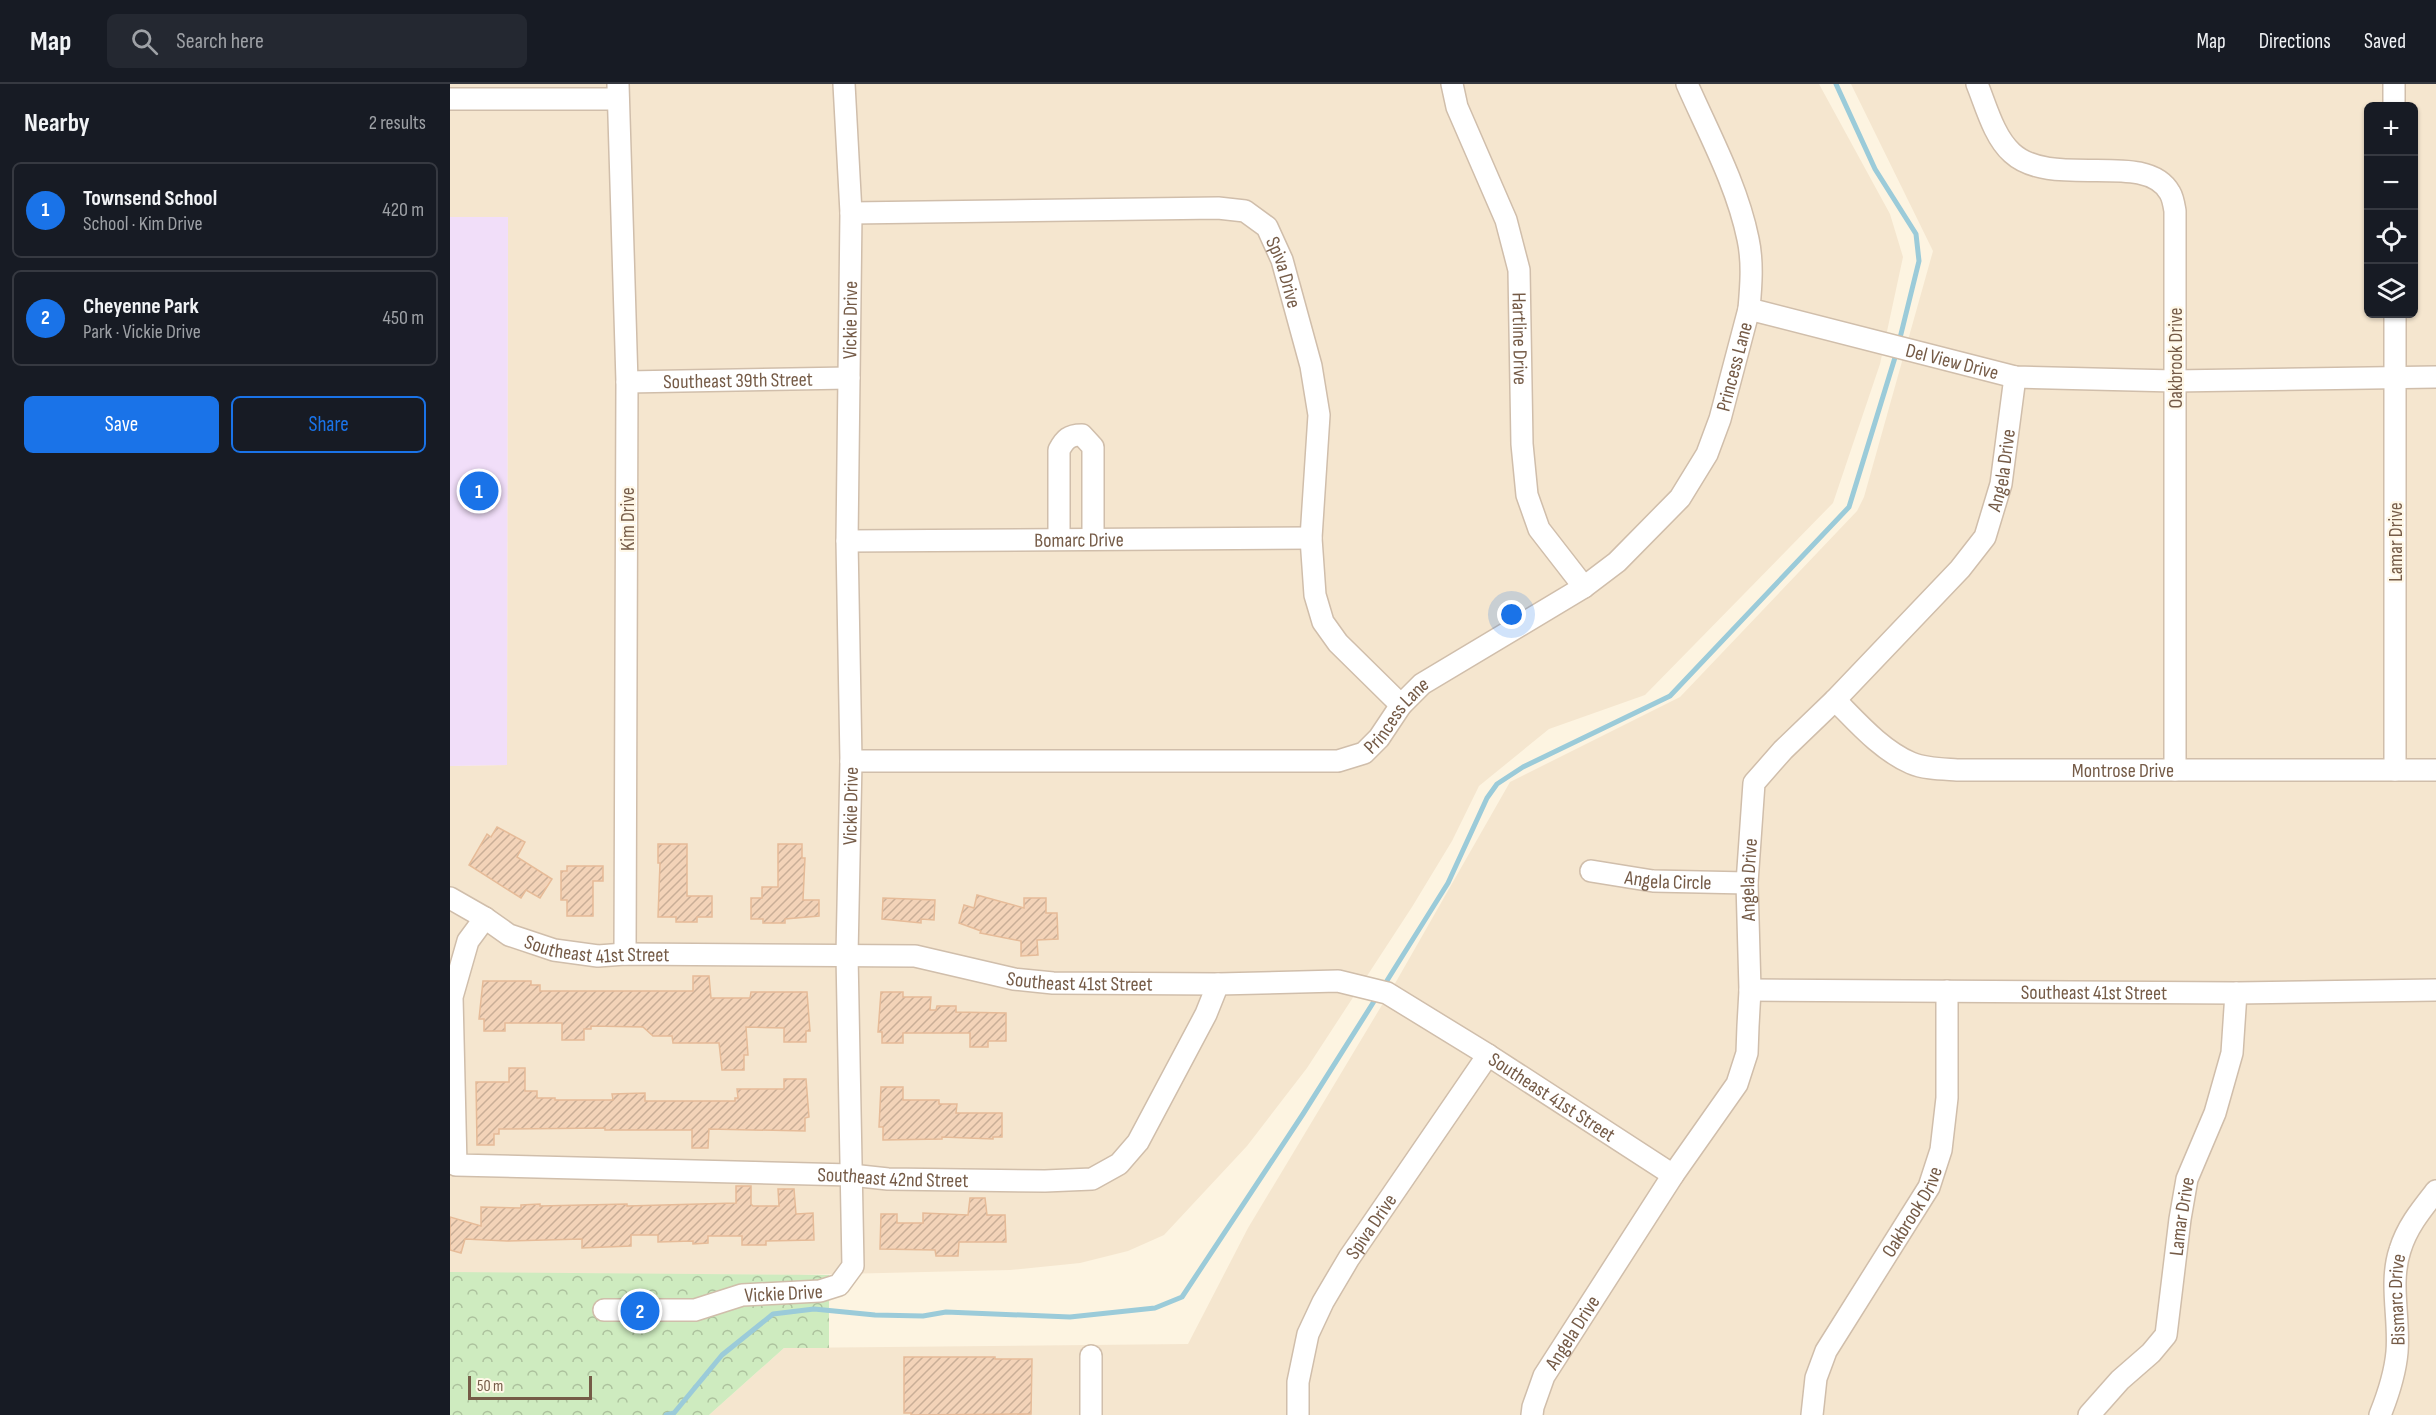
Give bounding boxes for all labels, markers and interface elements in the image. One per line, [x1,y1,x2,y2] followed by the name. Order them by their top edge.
[107,14,527,68] search box
[30,25,71,58] text: Map
[128,25,161,58] icon: search
[176,28,264,55] text: Search here
[2196,29,2226,54] text: Map
[2259,29,2331,54] text: Directions
[2364,29,2406,54] text: Saved
[2364,102,2418,318] map controls
[2364,102,2418,156] button: +
[24,108,90,139] text: Nearby
[369,111,426,135] text: 2 results
[2364,156,2418,210] button: −
[83,185,217,212] text: Townsend School
[42,198,49,222] text: 1
[382,198,424,222] text: 420 m
[2364,210,2418,264] button: locate
[83,212,203,236] text: School · Kim Drive
[1260,233,1306,311] street label: Spiva Drive
[2364,264,2418,318] button: layers
[838,281,863,359] street label: Vickie Drive
[1506,292,1532,385] street label: Hartline Drive
[83,293,199,320] text: Cheyenne Park
[41,306,50,330] text: 2
[383,306,424,330] text: 450 m
[2164,307,2188,409] street label: Oakbrook Drive
[1712,319,1758,414] street label: Princess Lane
[83,320,201,344] text: Park · Vickie Drive
[1903,339,2001,385] street label: Del View Drive
[663,368,813,394] street label: Southeast 39th Street
[24,396,219,453] button: Save
[231,396,426,453] button: Share
[1982,428,2021,515] street label: Angela Drive
[459,468,498,514] pin: 1
[616,487,640,551] street label: Kim Drive
[2384,502,2408,582] street label: Lamar Drive
[1034,528,1124,553] street label: Bomarc Drive
[1497,600,1526,629] your location
[1359,672,1433,759] street label: Princess Lane
[2072,759,2174,783] street label: Montrose Drive
[838,767,864,845] street label: Vickie Drive
[1736,838,1763,923] street label: Angela Drive
[1622,865,1712,895] street label: Angela Circle
[521,930,670,969] street label: Southeast 41st Street
[1004,967,1153,997] street label: Southeast 41st Street
[2021,981,2167,1006] street label: Southeast 41st Street
[1484,1048,1620,1147] street label: Southeast 41st Street
[817,1163,968,1193] street label: Southeast 42nd Street
[1877,1164,1948,1262] street label: Oakbrook Drive
[2165,1175,2200,1257] street label: Lamar Drive
[1341,1190,1402,1264] street label: Spiva Drive
[2384,1251,2411,1346] street label: Bismarc Drive
[744,1280,823,1308] street label: Vickie Drive
[620,1288,660,1334] pin: 2
[1540,1291,1605,1375] street label: Angela Drive
[468,1373,592,1400] scale bar
[477,1377,503,1396] text: 50 m

